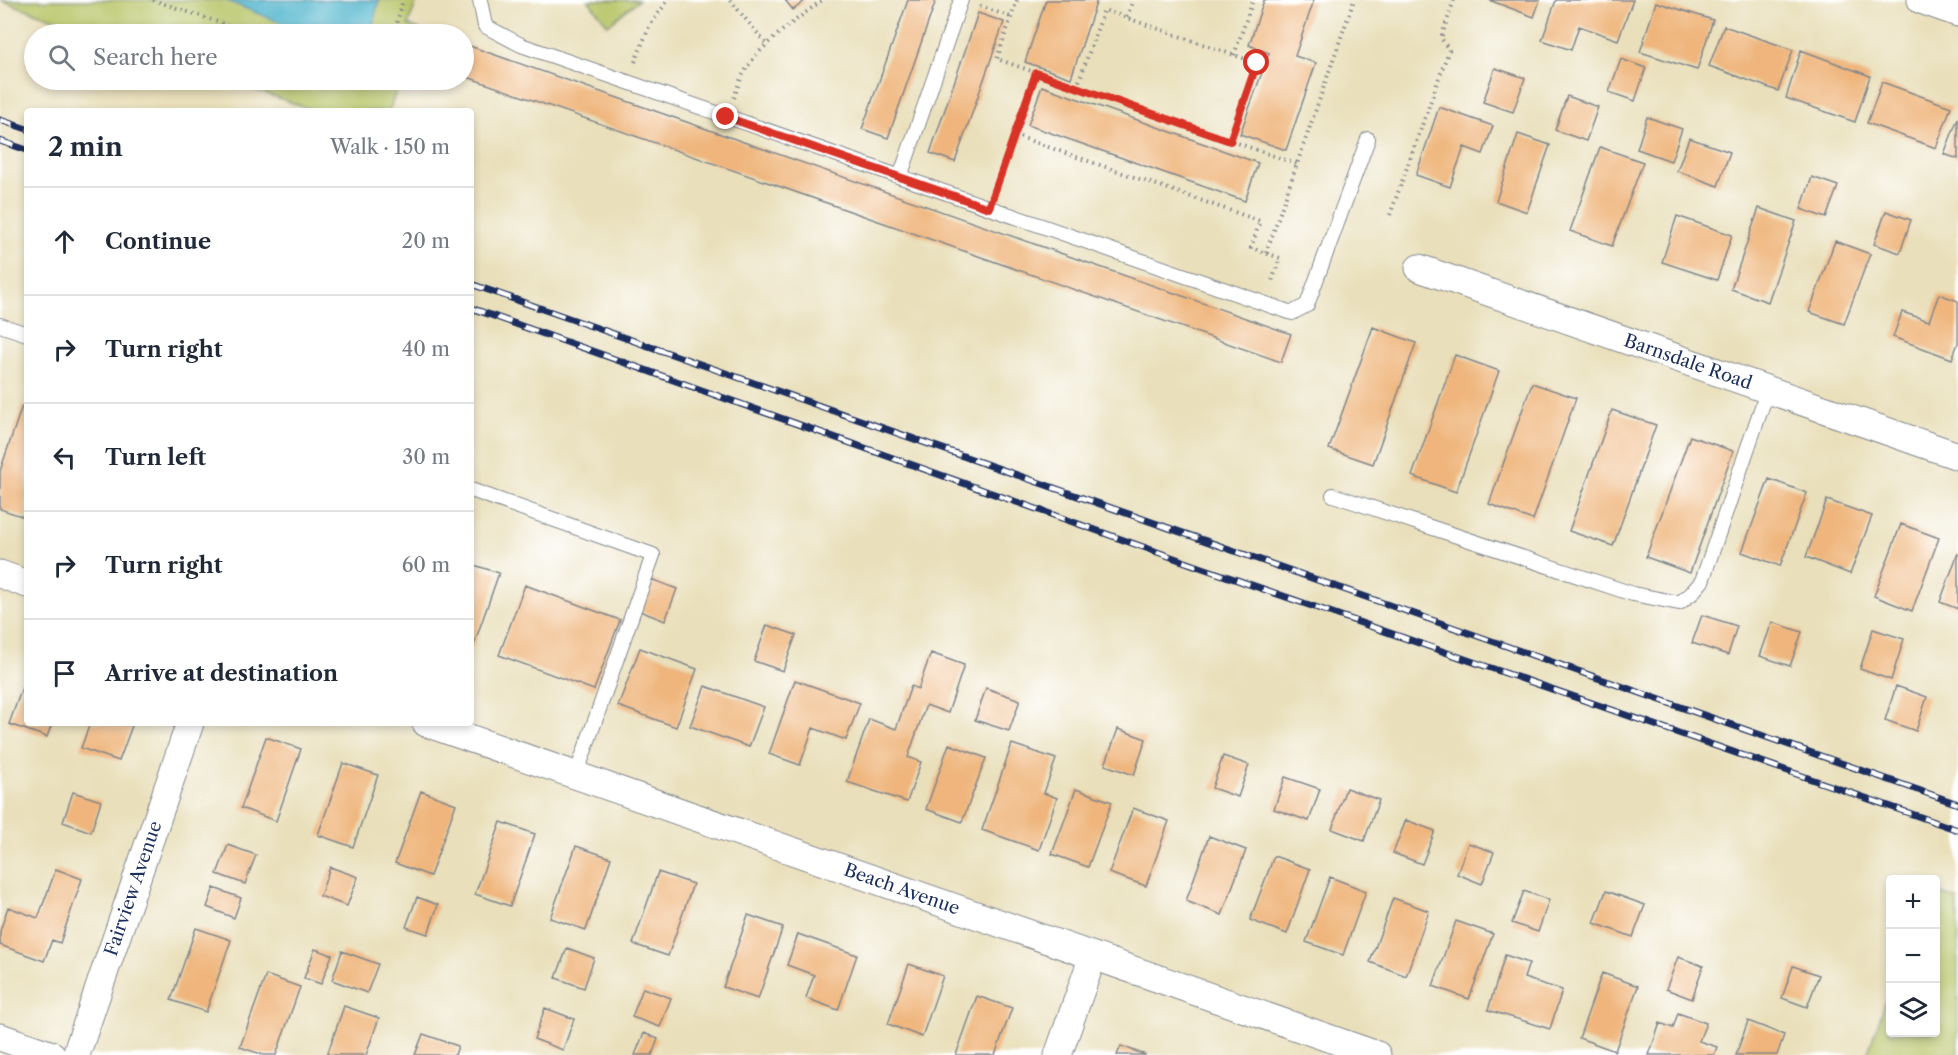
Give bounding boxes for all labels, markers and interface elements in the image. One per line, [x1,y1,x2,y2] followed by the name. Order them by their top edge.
[24,24,474,90] search box
[45,41,78,74] icon: search
[93,44,218,71] text: Search here
[1243,49,1269,75] route start
[712,103,738,129] route end
[48,131,123,163] text: 2 min
[330,135,450,159] text: Walk · 150 m
[48,225,81,258] icon: ahead
[105,228,211,255] text: Continue
[402,229,450,253] text: 20 m
[1621,329,1755,394] street label: Barnsdale Road
[48,333,81,366] icon: right
[105,336,223,363] text: Turn right
[402,337,450,361] text: 40 m
[48,441,81,474] icon: left
[105,444,206,471] text: Turn left
[402,445,450,469] text: 30 m
[48,549,81,582] icon: right
[105,552,223,579] text: Turn right
[402,553,450,577] text: 60 m
[48,657,81,690] icon: arrive
[105,660,338,687] text: Arrive at destination
[100,818,166,959] street label: Fairview Avenue
[841,859,963,919] street label: Beach Avenue
[1886,875,1940,1037] map controls
[1886,875,1940,929] button: +
[1886,929,1940,983] button: −
[1886,983,1940,1037] button: layers

